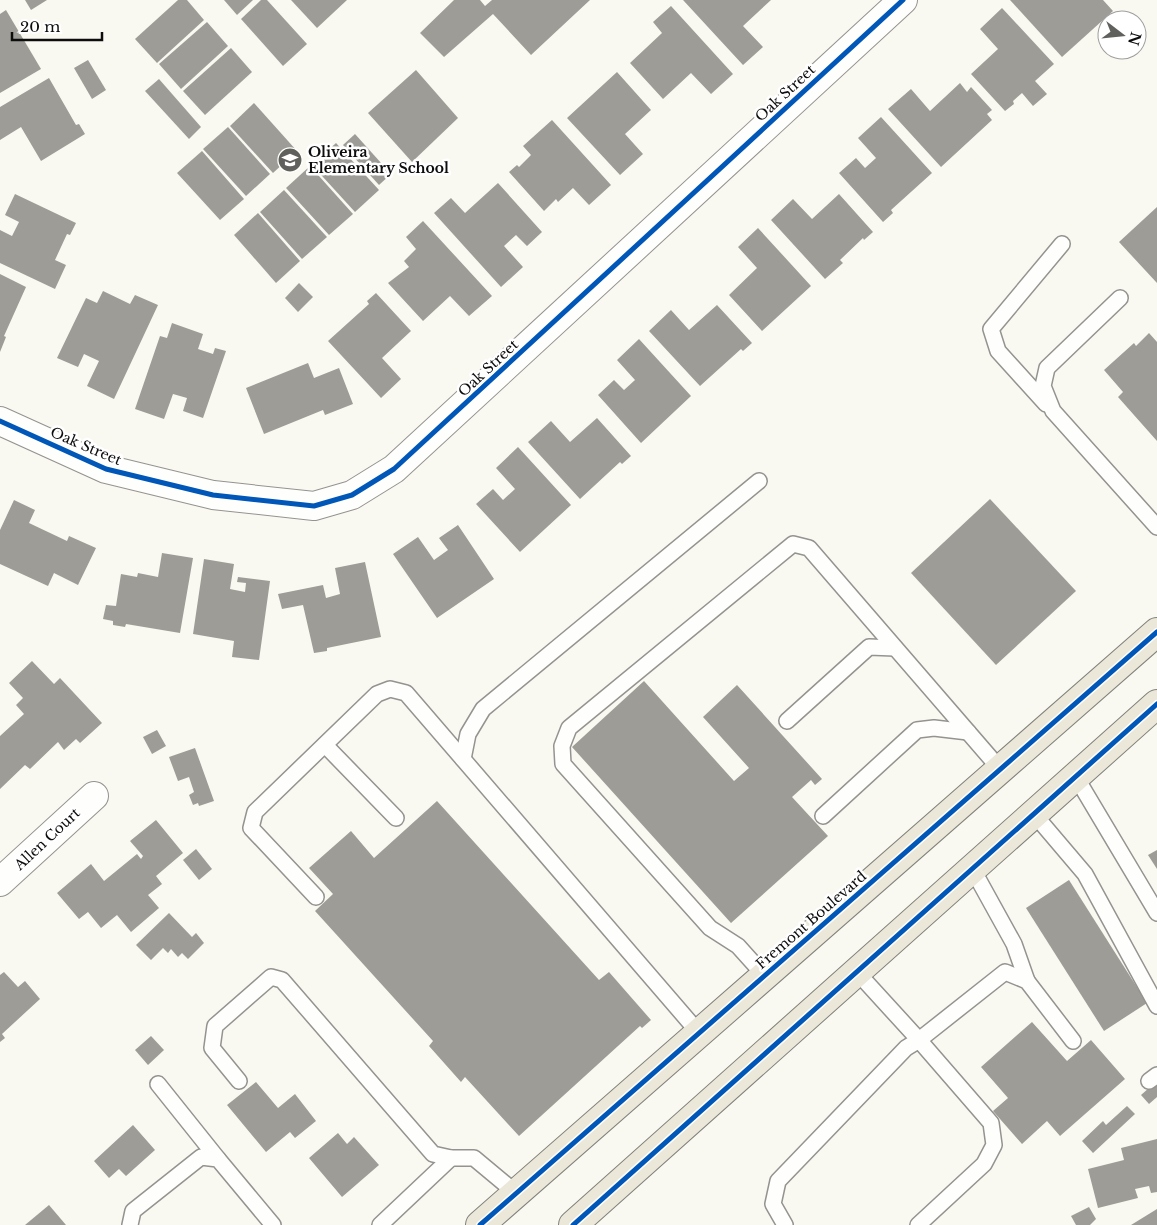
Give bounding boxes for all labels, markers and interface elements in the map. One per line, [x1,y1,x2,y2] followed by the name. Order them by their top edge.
[12,10,102,42] scale bar
[1097,10,1147,60] north arrow
[20,17,60,36] text: 20 m
[1124,30,1145,47] text: N
[751,60,819,125] street label: Oak Street
[308,143,449,177] place label: Oliveira Elementary School
[277,147,303,173] school or university icon: Oliveira Elementary School
[454,335,522,400] street label: Oak Street
[48,423,125,469] street label: Oak Street
[10,804,84,875] street label: Allen Court
[752,867,870,973] street label: Fremont Boulevard

